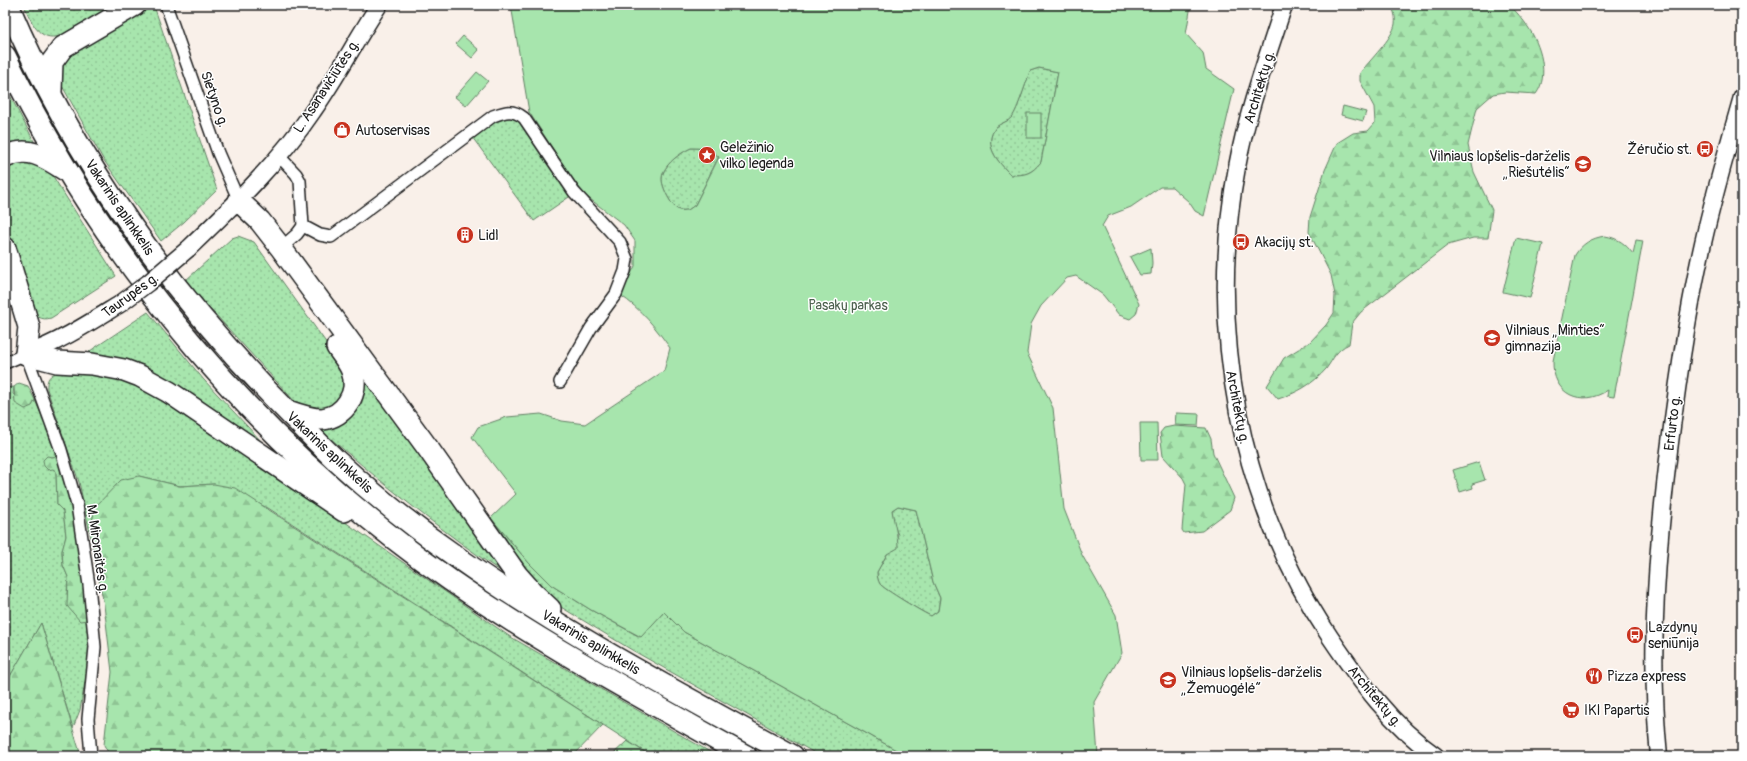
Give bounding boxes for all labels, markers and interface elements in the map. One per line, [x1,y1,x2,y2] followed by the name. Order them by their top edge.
[290,36,363,136] street label: L. Asanavičiūtės g.
[1240,49,1279,125] street label: Architektų g.
[197,69,232,129] street label: Sietyno g.
[332,120,352,140] shop icon: Autoservisas
[355,122,430,139] place label: Autoservisas
[719,139,794,172] place label: Geležinio vilko legenda
[1695,139,1715,159] bus stop icon: Žėručio st.
[1627,141,1692,158] place label: Žėručio st.
[697,145,717,165] place icon: Geležinio vilko legenda
[1429,148,1571,181] place label: Vilniaus lopšelis-darželis „Riešutėlis“
[1573,154,1593,174] school or university icon: Vilniaus lopšelis-darželis „Riešutėlis“
[81,156,158,259] street label: Vakarinis aplinkkelis
[455,225,475,245] building icon: Lidl
[478,227,499,244] place label: Lidl
[1231,232,1251,252] bus stop icon: Akacijų st.
[1254,234,1314,251] place label: Akacijų st.
[99,269,162,322] street label: Taurupės g.
[808,297,888,314] park label: Pasakų parkas
[1505,322,1605,355] place label: Vilniaus „Minties“ gimnazija
[1482,328,1502,348] school or university icon: Vilniaus „Minties“ gimnazija
[1222,369,1253,445] street label: Architektų g.
[1661,394,1684,452] street label: Erfurto g.
[283,408,377,497] street label: Vakarinis aplinkkelis
[83,503,112,595] street label: M. Mironaitės g.
[538,606,644,679] street label: Vakarinis aplinkkelis
[1648,619,1699,652] place label: Lazdynų seniūnija
[1625,625,1645,645] bus stop icon: Lazdynų seniūnija
[1344,662,1405,730] street label: Architektų g.
[1181,664,1322,697] place label: Vilniaus lopšelis-darželis „Žemuogėlė“
[1584,666,1604,686] restaurant icon: Pizza express
[1607,668,1687,685] place label: Pizza express
[1158,670,1178,690] school or university icon: Vilniaus lopšelis-darželis „Žemuogėlė“
[1561,700,1581,720] supermarket icon: IKI Papartis
[1584,702,1650,719] place label: IKI Papartis

